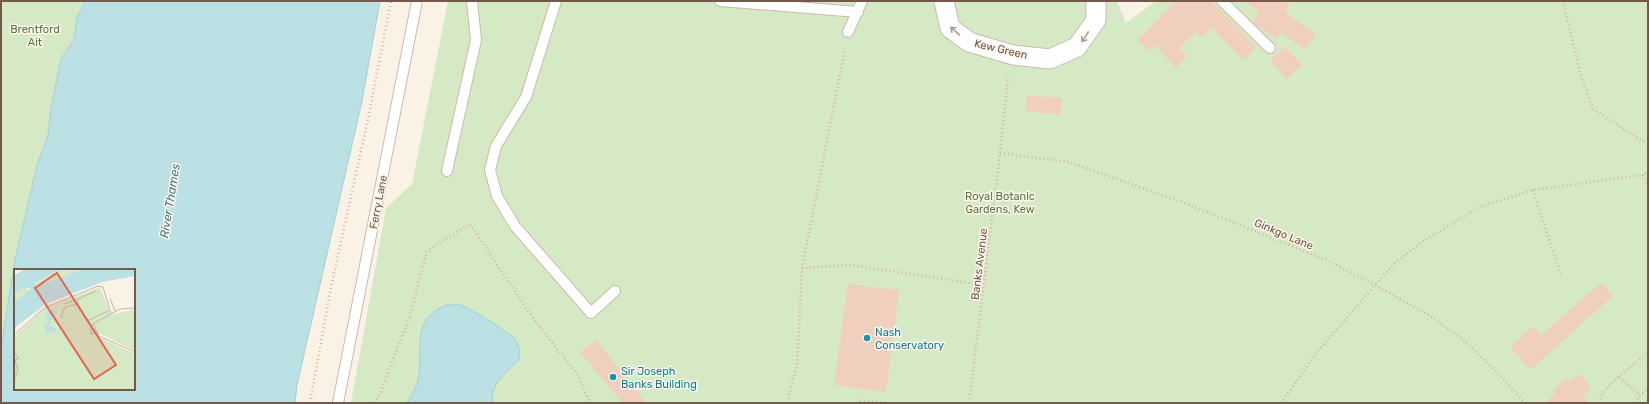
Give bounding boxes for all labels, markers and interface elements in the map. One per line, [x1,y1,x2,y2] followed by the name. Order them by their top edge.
[10,23,60,49] park label: Brentford Ait
[950,26,960,35] one-way arrow
[1081,31,1089,42] one-way arrow
[973,37,1029,62] street label: Kew Green
[157,163,183,239] water label: River Thames
[367,174,390,230] street label: Ferry Lane
[965,190,1035,216] park label: Royal Botanic Gardens, Kew
[1252,216,1315,253] street label: Ginkgo Lane
[969,227,990,301] street label: Banks Avenue
[14,269,135,390] inset map
[875,326,944,352] place label: Nash Conservatory
[862,333,872,343] marker: Nash Conservatory
[621,365,697,391] place label: Sir Joseph Banks Building
[608,372,618,382] marker: Sir Joseph Banks Building

